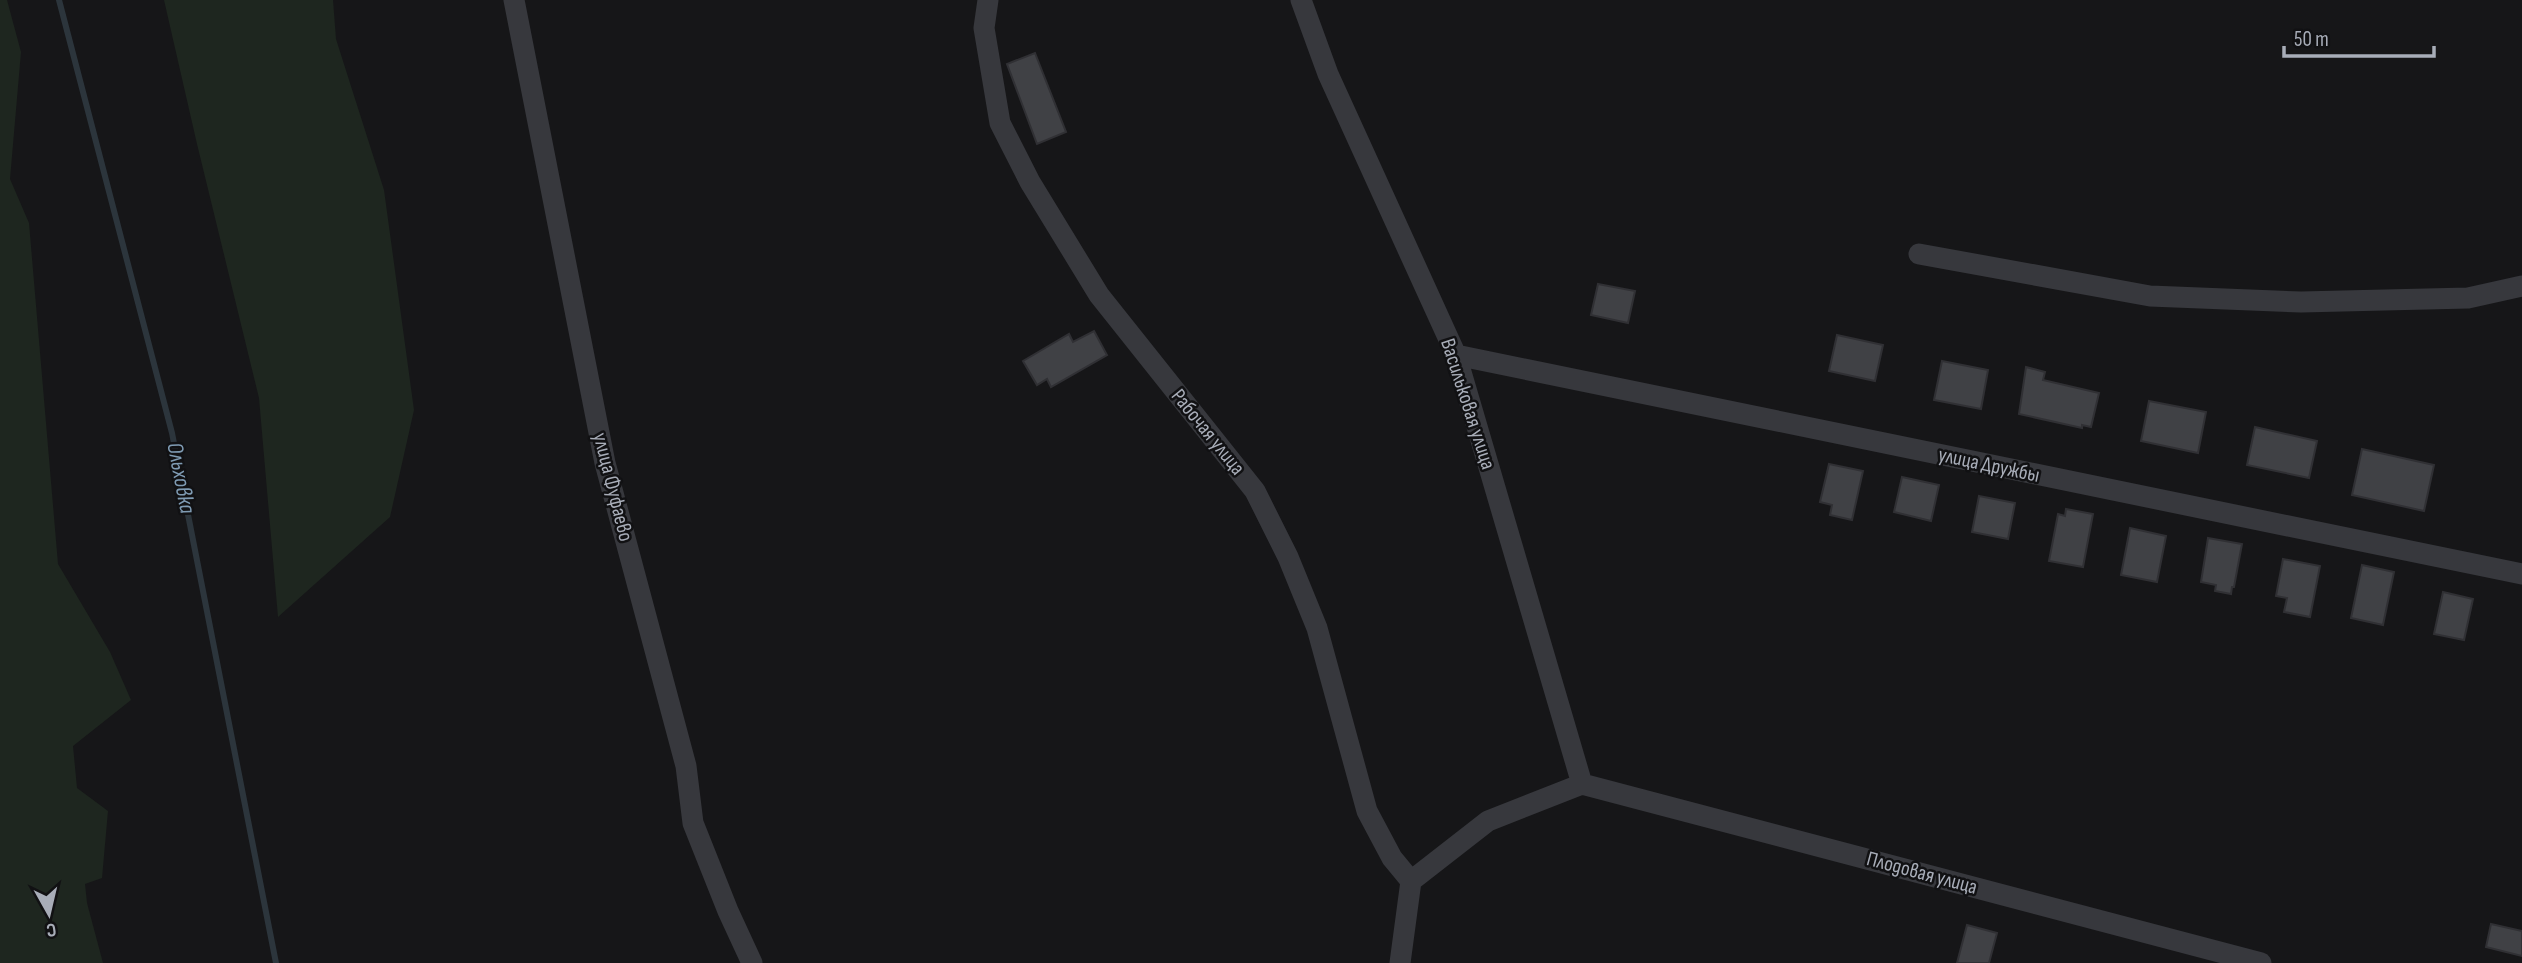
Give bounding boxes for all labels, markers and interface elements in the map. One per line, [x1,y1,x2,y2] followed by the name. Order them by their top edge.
[2284,14,2434,58] scale bar
[2294,27,2329,52] text: 50 m
[1435,335,1501,473] street label: Васильковая улица
[1166,384,1250,480] street label: Рабочая улица
[587,430,639,544] street label: улица Фуфаево
[160,440,202,517] water label: Ольховка
[1936,442,2042,488] street label: улица Дружбы
[1864,846,1980,900] street label: Плодовая улица
[14,879,84,949] north arrow
[44,917,58,941] text: С

